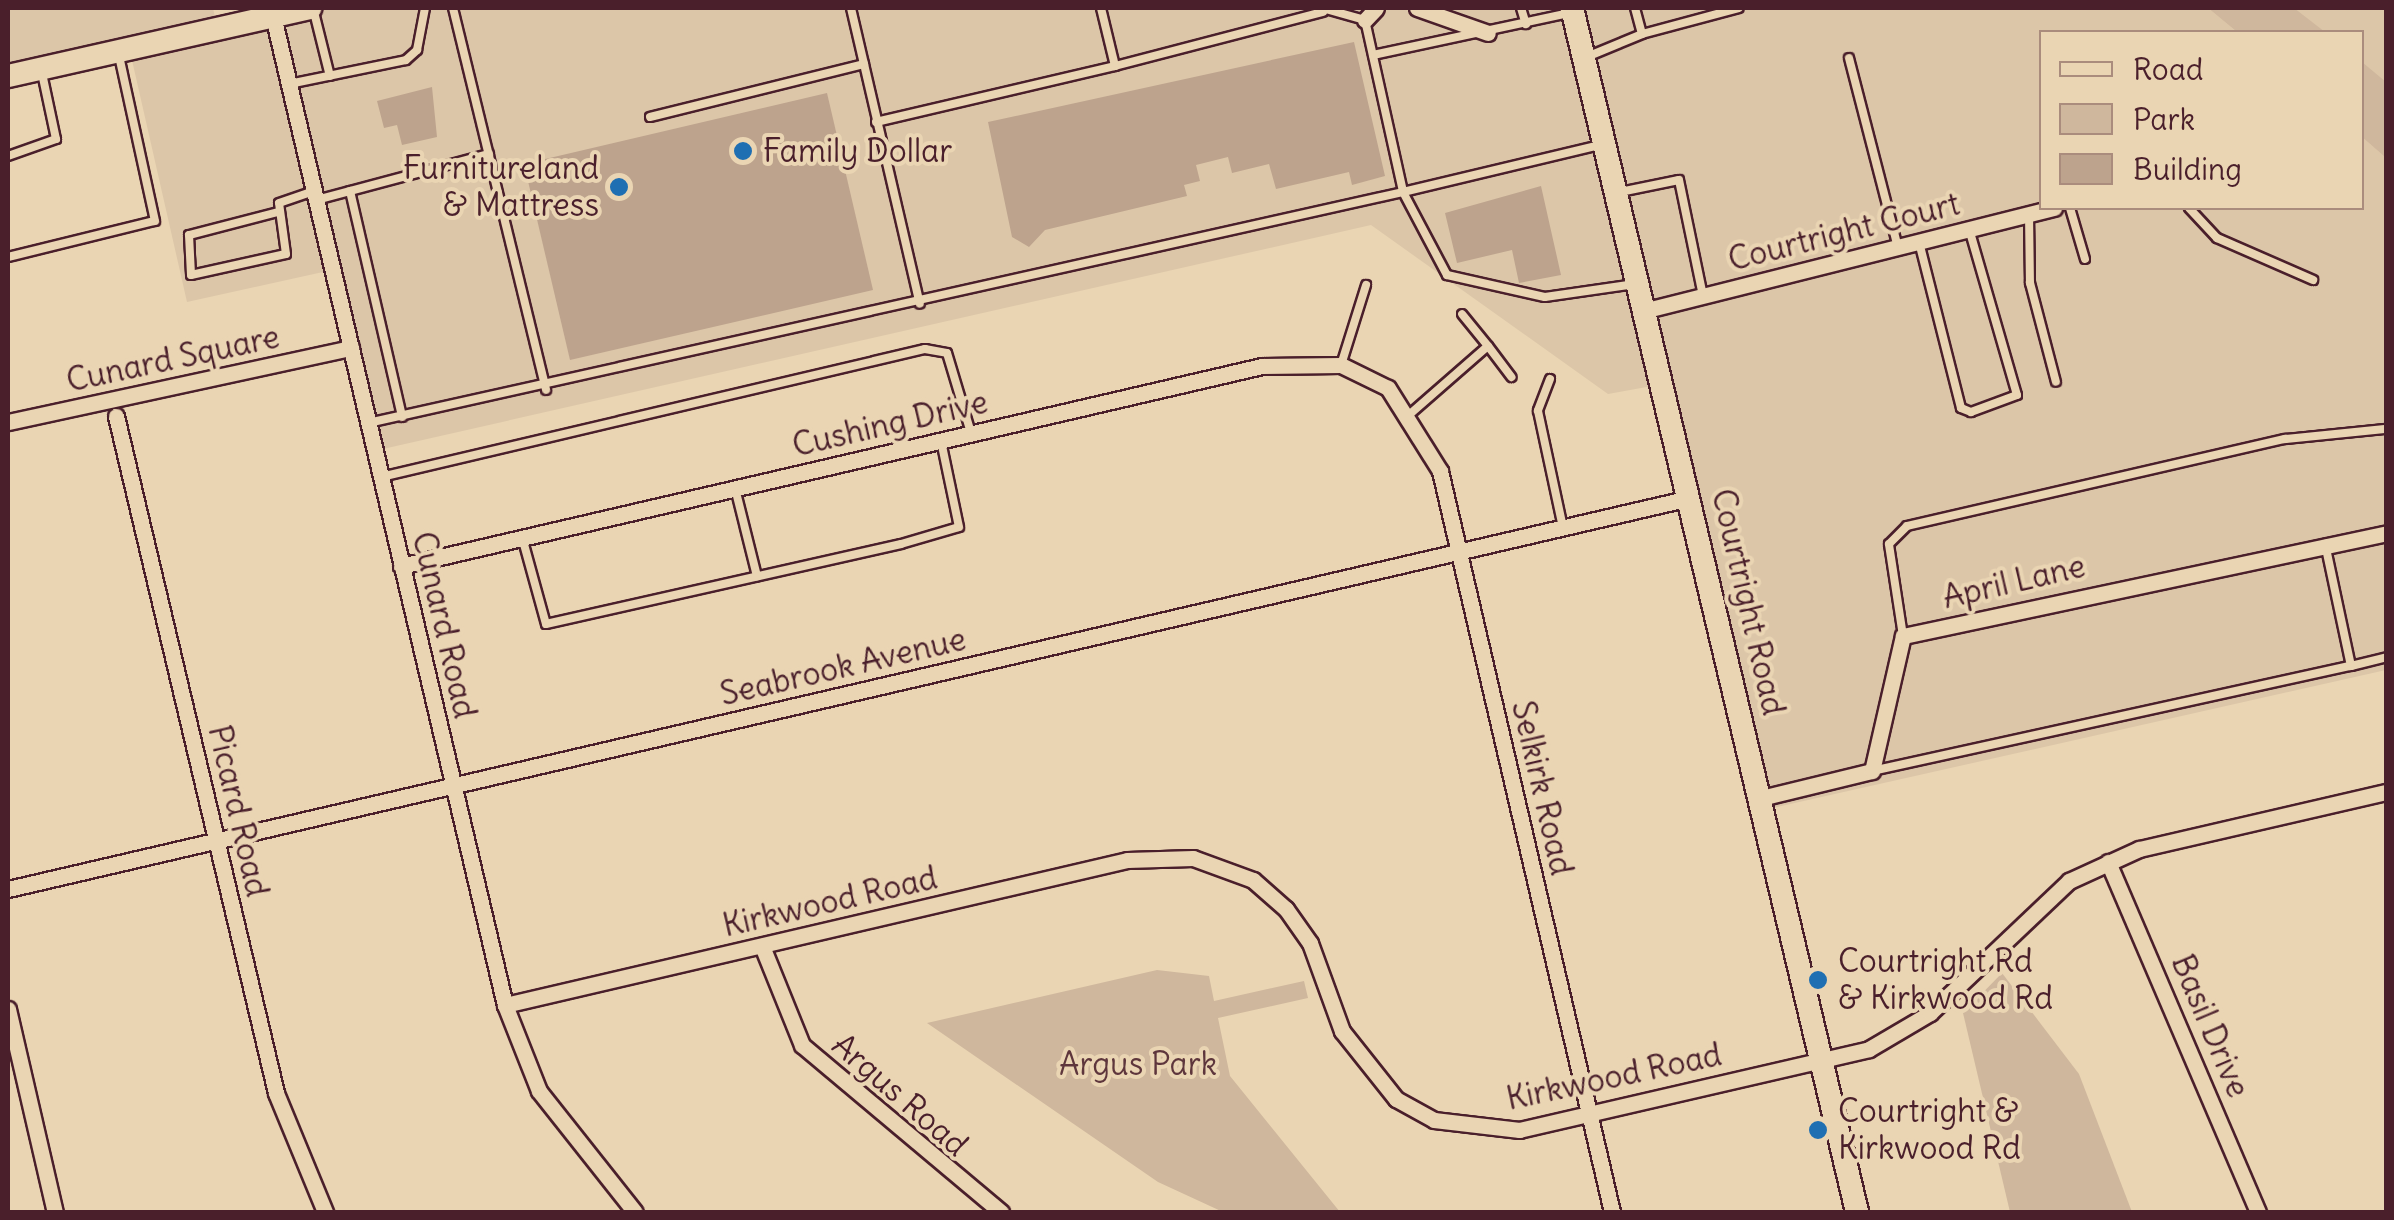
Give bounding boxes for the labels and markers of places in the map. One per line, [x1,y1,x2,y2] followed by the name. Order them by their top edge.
[763,132,952,170] place label: Family Dollar
[732,140,754,162] marker: Family Dollar
[403,150,599,225] place label: Furnitureland & Mattress
[608,176,630,198] marker: Furnitureland & Mattress
[1838,943,2053,1018] place label: Courtright Rd & Kirkwood Rd
[1807,969,1829,991] marker: Courtright Rd & Kirkwood Rd
[1838,1093,2021,1168] place label: Courtright & Kirkwood Rd
[1807,1119,1829,1141] marker: Courtright & Kirkwood Rd

